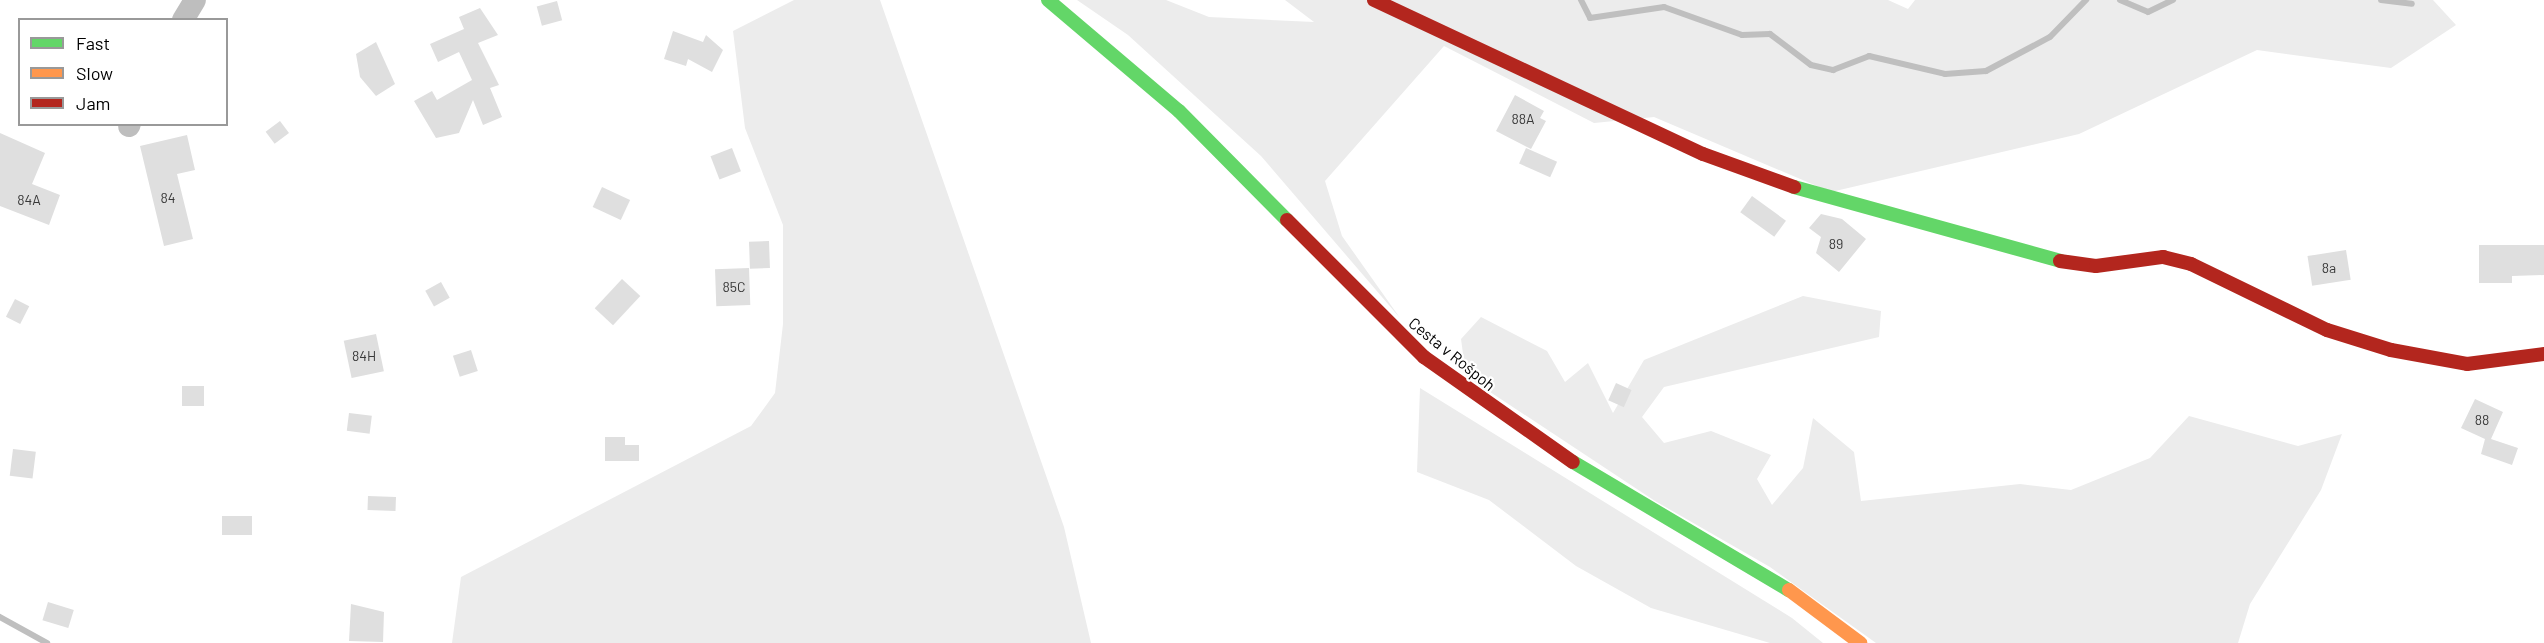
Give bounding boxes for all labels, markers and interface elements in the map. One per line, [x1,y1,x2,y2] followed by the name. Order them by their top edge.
[18,18,228,126] legend
[76,32,110,54] text: Fast
[76,62,113,84] text: Slow
[76,92,110,114] text: Jam
[1511,111,1535,127] house number: 88A
[160,190,176,206] house number: 84
[17,192,41,208] house number: 84A
[1829,236,1843,252] house number: 89
[2322,260,2336,276] house number: 8a
[723,279,745,295] house number: 85C
[1405,313,1499,395] street label: Cesta v Rošpoh
[352,348,376,364] house number: 84H
[2475,412,2489,428] house number: 88

